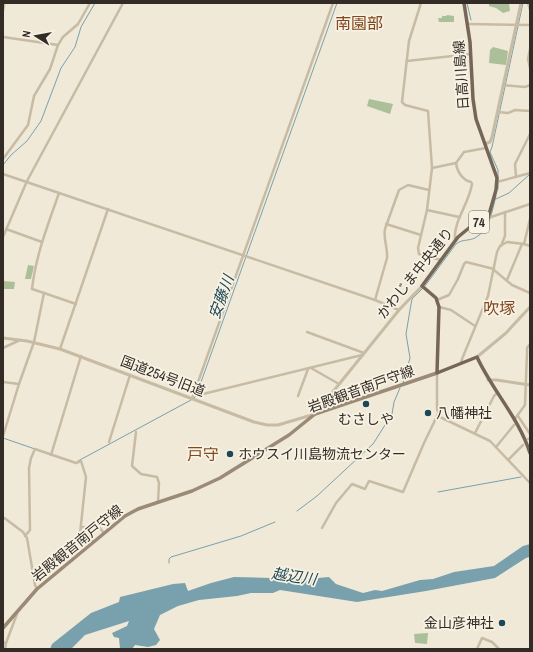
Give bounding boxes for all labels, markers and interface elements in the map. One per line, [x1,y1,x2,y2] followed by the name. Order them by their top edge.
[335,12,383,34] district label: 南園部
[16,16,56,56] north arrow
[19,30,34,39] text: N
[450,39,472,111] street label: 日高川島線
[469,211,489,233] road number: 74
[373,224,457,322] street label: かわじま中央通り
[203,270,239,322] water label: 安藤川
[483,297,515,319] district label: 吹塚
[118,352,208,400] street label: 国道254号旧道
[305,361,417,417] street label: 岩殿観音南戸守線
[361,399,371,409] marker: むさしや
[436,404,492,422] place label: 八幡神社
[423,408,433,418] marker: 八幡神社
[338,410,394,428] place label: むさしや
[187,443,219,465] district label: 戸守
[238,445,406,463] place label: ホウスイ川島物流センター
[225,449,235,459] marker: ホウスイ川島物流センター
[28,501,126,585] street label: 岩殿観音南戸守線
[270,562,320,590] water label: 越辺川
[424,614,494,632] place label: 金山彦神社
[497,618,507,628] marker: 金山彦神社

